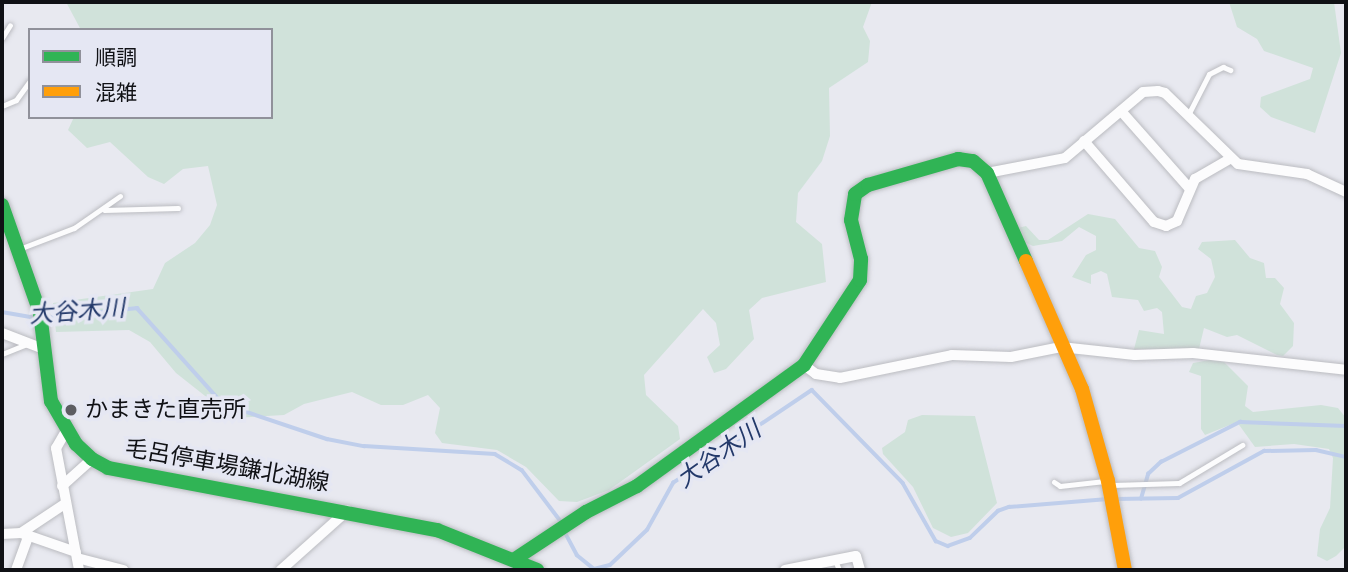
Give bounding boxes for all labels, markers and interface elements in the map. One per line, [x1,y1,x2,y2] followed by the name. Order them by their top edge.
[28,28,273,119] legend
[95,44,137,72] text: 順調
[95,79,137,107] text: 混雑
[28,294,126,330] water label: 大谷木川
[85,396,246,424] place label: かまきた直売所
[63,402,79,418] marker: かまきた直売所
[671,416,767,494] water label: 大谷木川
[123,434,331,498] street label: 毛呂停車場鎌北湖線

